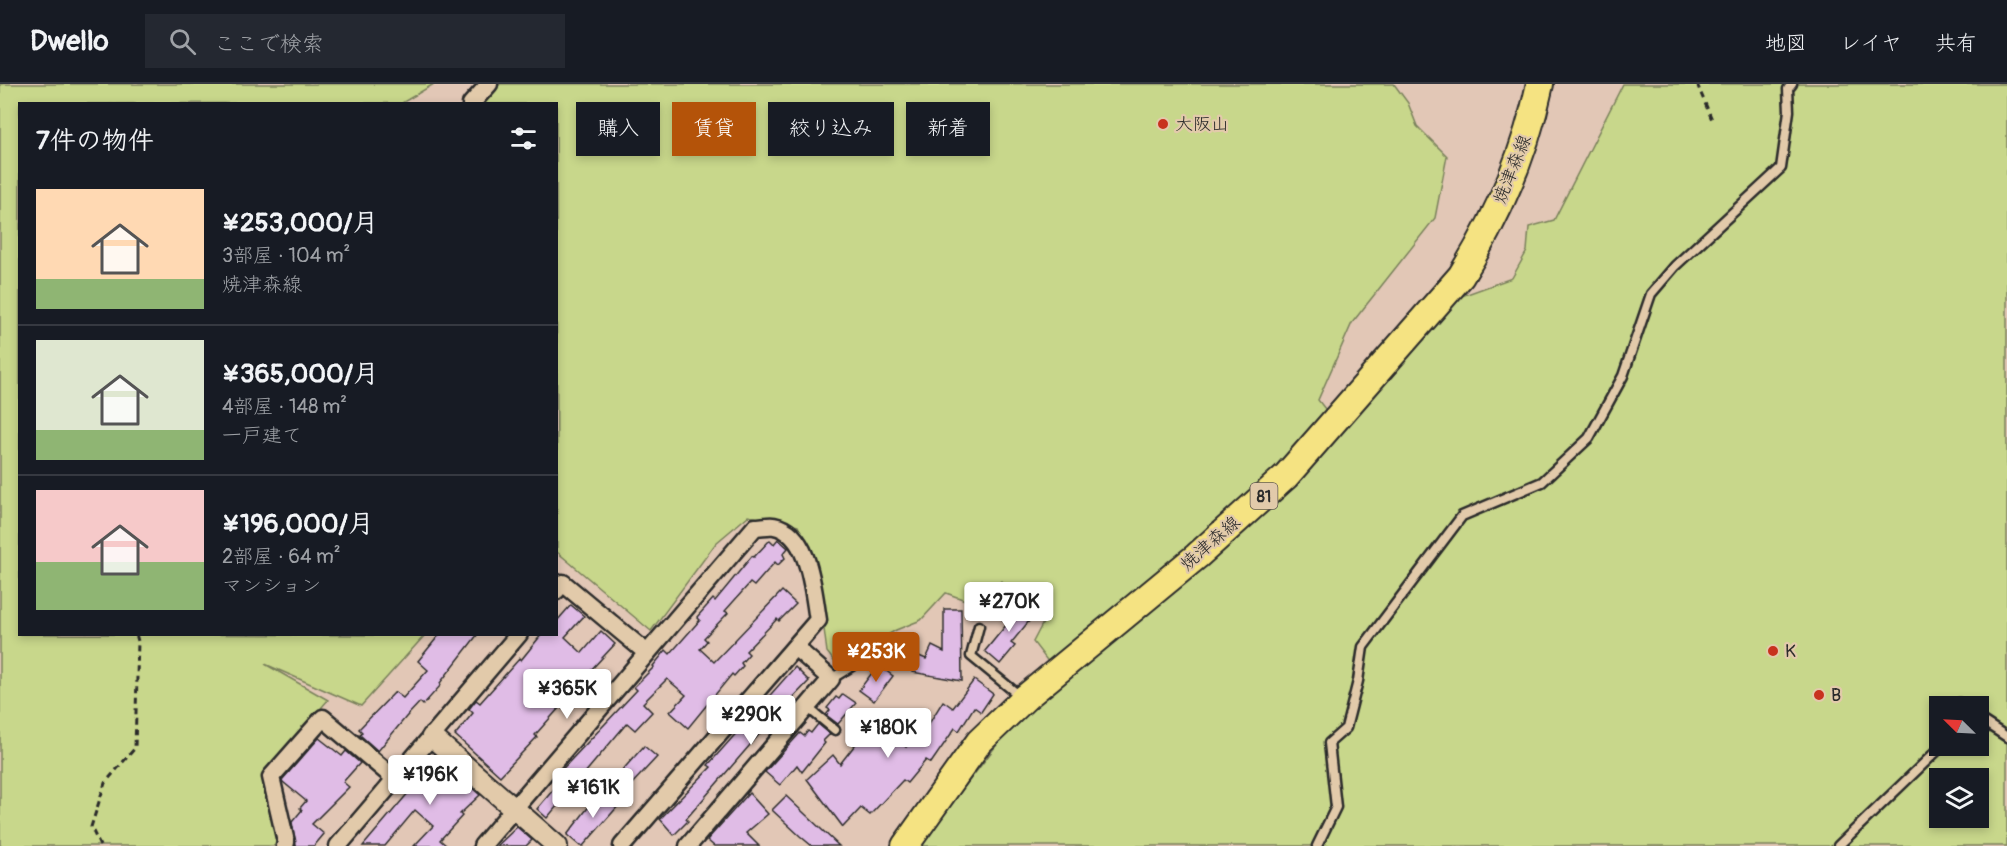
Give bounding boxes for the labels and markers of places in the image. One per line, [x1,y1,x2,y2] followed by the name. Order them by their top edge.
[1175,113,1229,136] place label: 大阪山
[1156,117,1170,131] marker: 大阪山
[967,582,1051,633] pin: ¥270K
[834,632,918,683] pin: ¥253K
[1785,640,1796,663] place label: K
[1766,644,1780,658] marker: K
[525,669,609,720] pin: ¥365K
[1831,684,1841,707] place label: B
[1812,688,1826,702] marker: B
[709,695,793,746] pin: ¥290K
[846,708,930,759] pin: ¥180K
[388,755,472,806] pin: ¥196K
[551,768,635,819] pin: ¥161K

